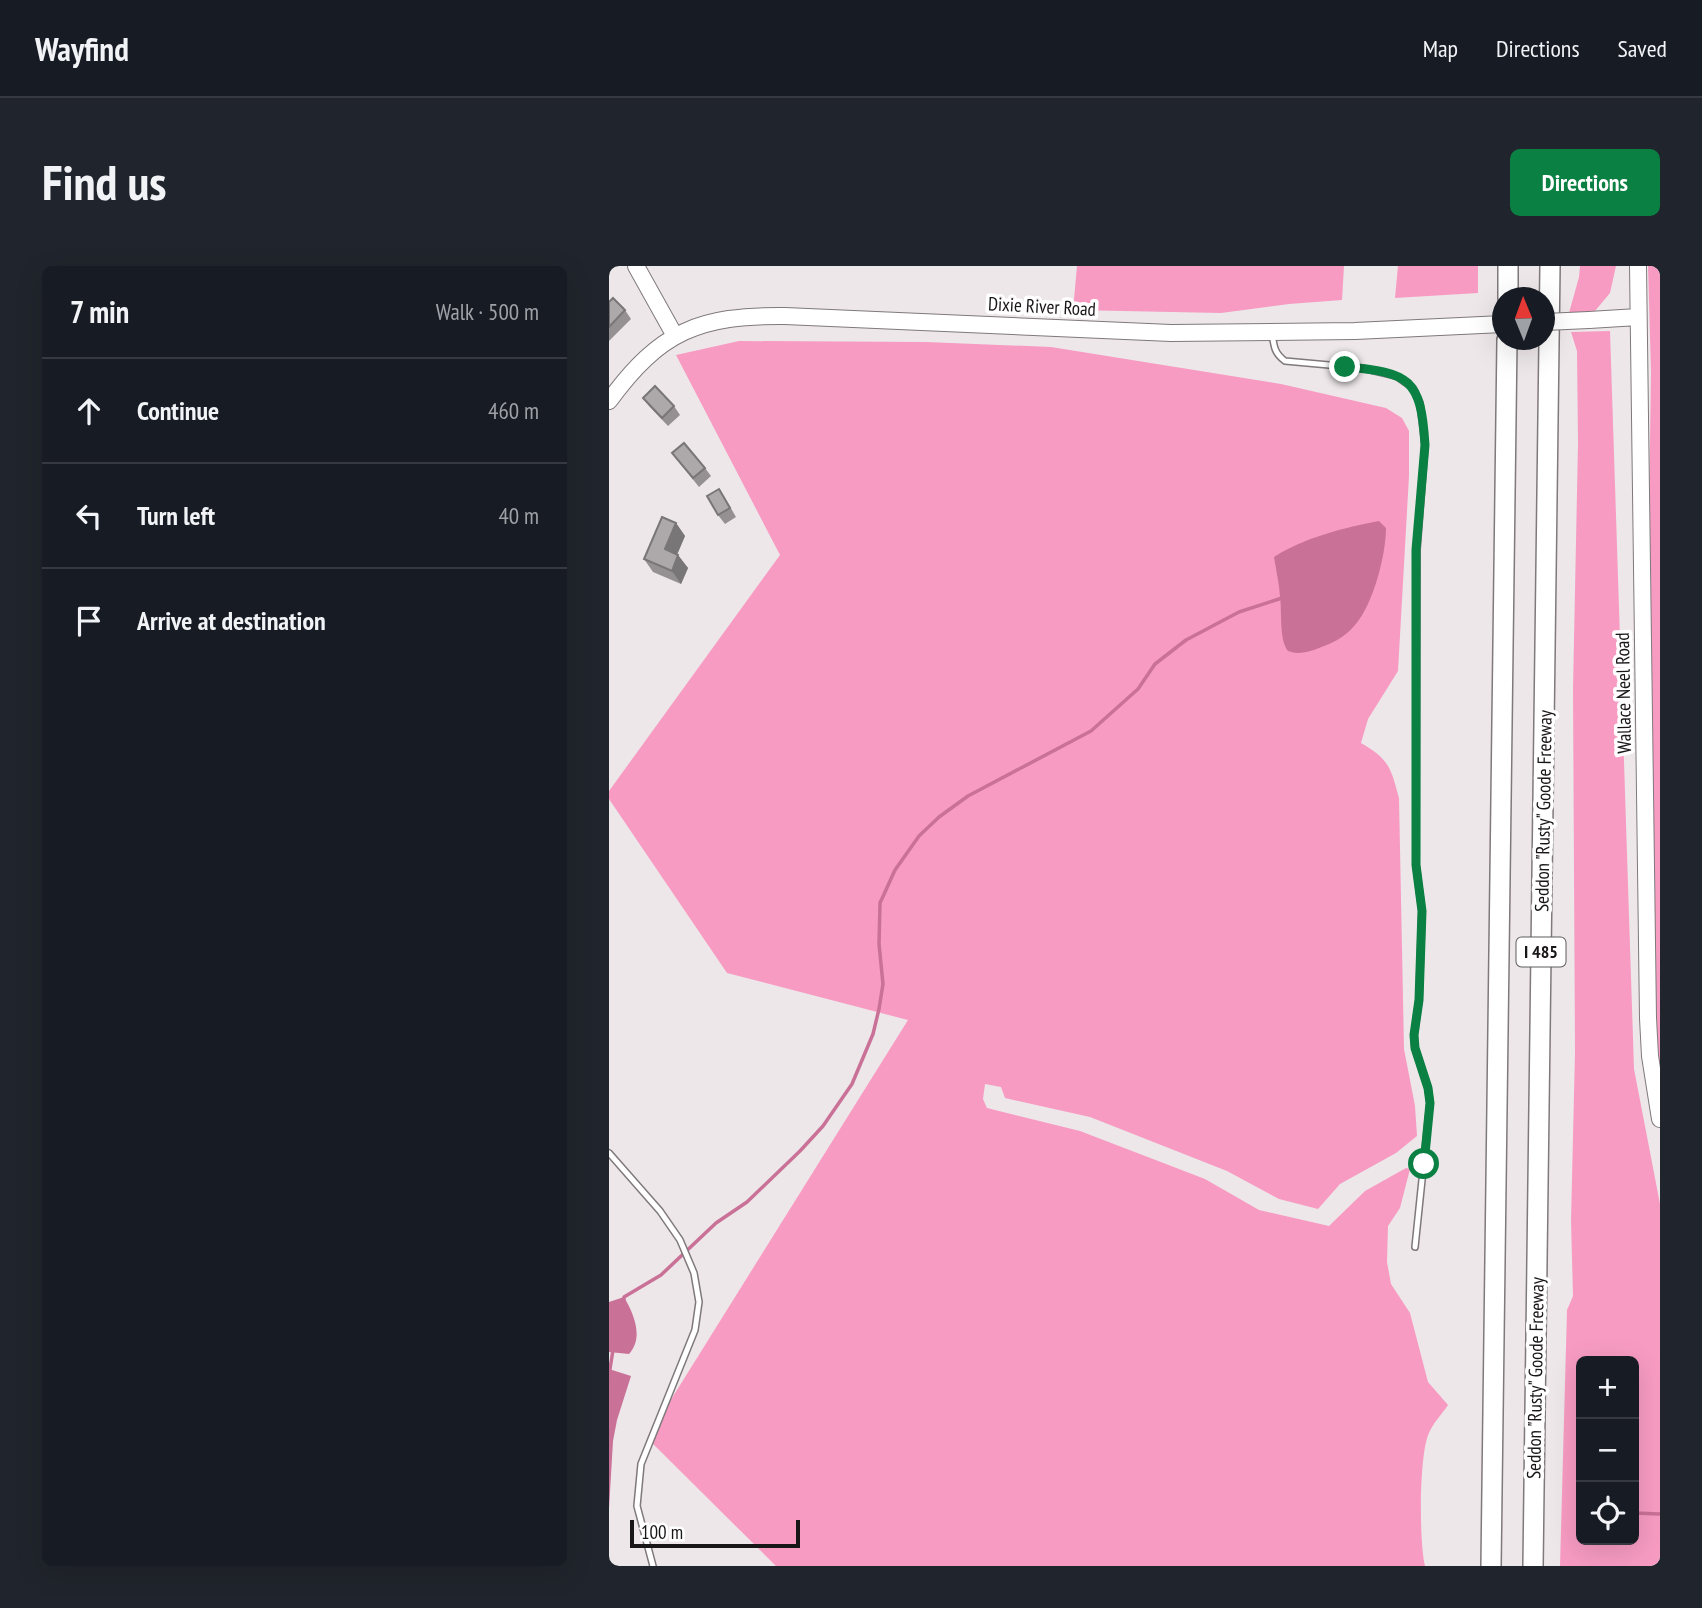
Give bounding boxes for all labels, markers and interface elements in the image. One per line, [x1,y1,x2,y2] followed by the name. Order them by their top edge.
[35,27,129,70] text: Wayfind
[1423,33,1458,64] text: Map
[1496,33,1580,64] text: Directions
[1618,33,1667,64] text: Saved
[1510,149,1660,216] button: Directions
[42,150,166,214] text: Find us
[1492,287,1555,350] north arrow
[987,291,1097,321] street label: Dixie River Road
[70,292,129,331] text: 7 min
[436,297,539,326] text: Walk · 500 m
[1329,351,1360,382] route end
[70,392,108,430] icon: ahead
[137,394,219,427] text: Continue
[488,396,539,425] text: 460 m
[70,497,108,535] icon: left
[137,499,215,532] text: Turn left
[498,501,539,530] text: 40 m
[70,602,108,640] icon: arrive
[137,604,326,637] text: Arrive at destination
[1610,632,1636,754] street label: Wallace Neel Road
[1529,709,1557,912] street label: Seddon "Rusty" Goode Freeway
[1517,938,1565,966] road number: I 485
[1408,1148,1439,1179] route start
[1521,1276,1549,1479] street label: Seddon "Rusty" Goode Freeway
[1576,1356,1639,1545] map controls
[1576,1356,1639,1419] button: +
[1576,1419,1639,1482] button: −
[1576,1482,1639,1545] button: locate
[630,1517,800,1549] scale bar
[641,1520,683,1544] text: 100 m

